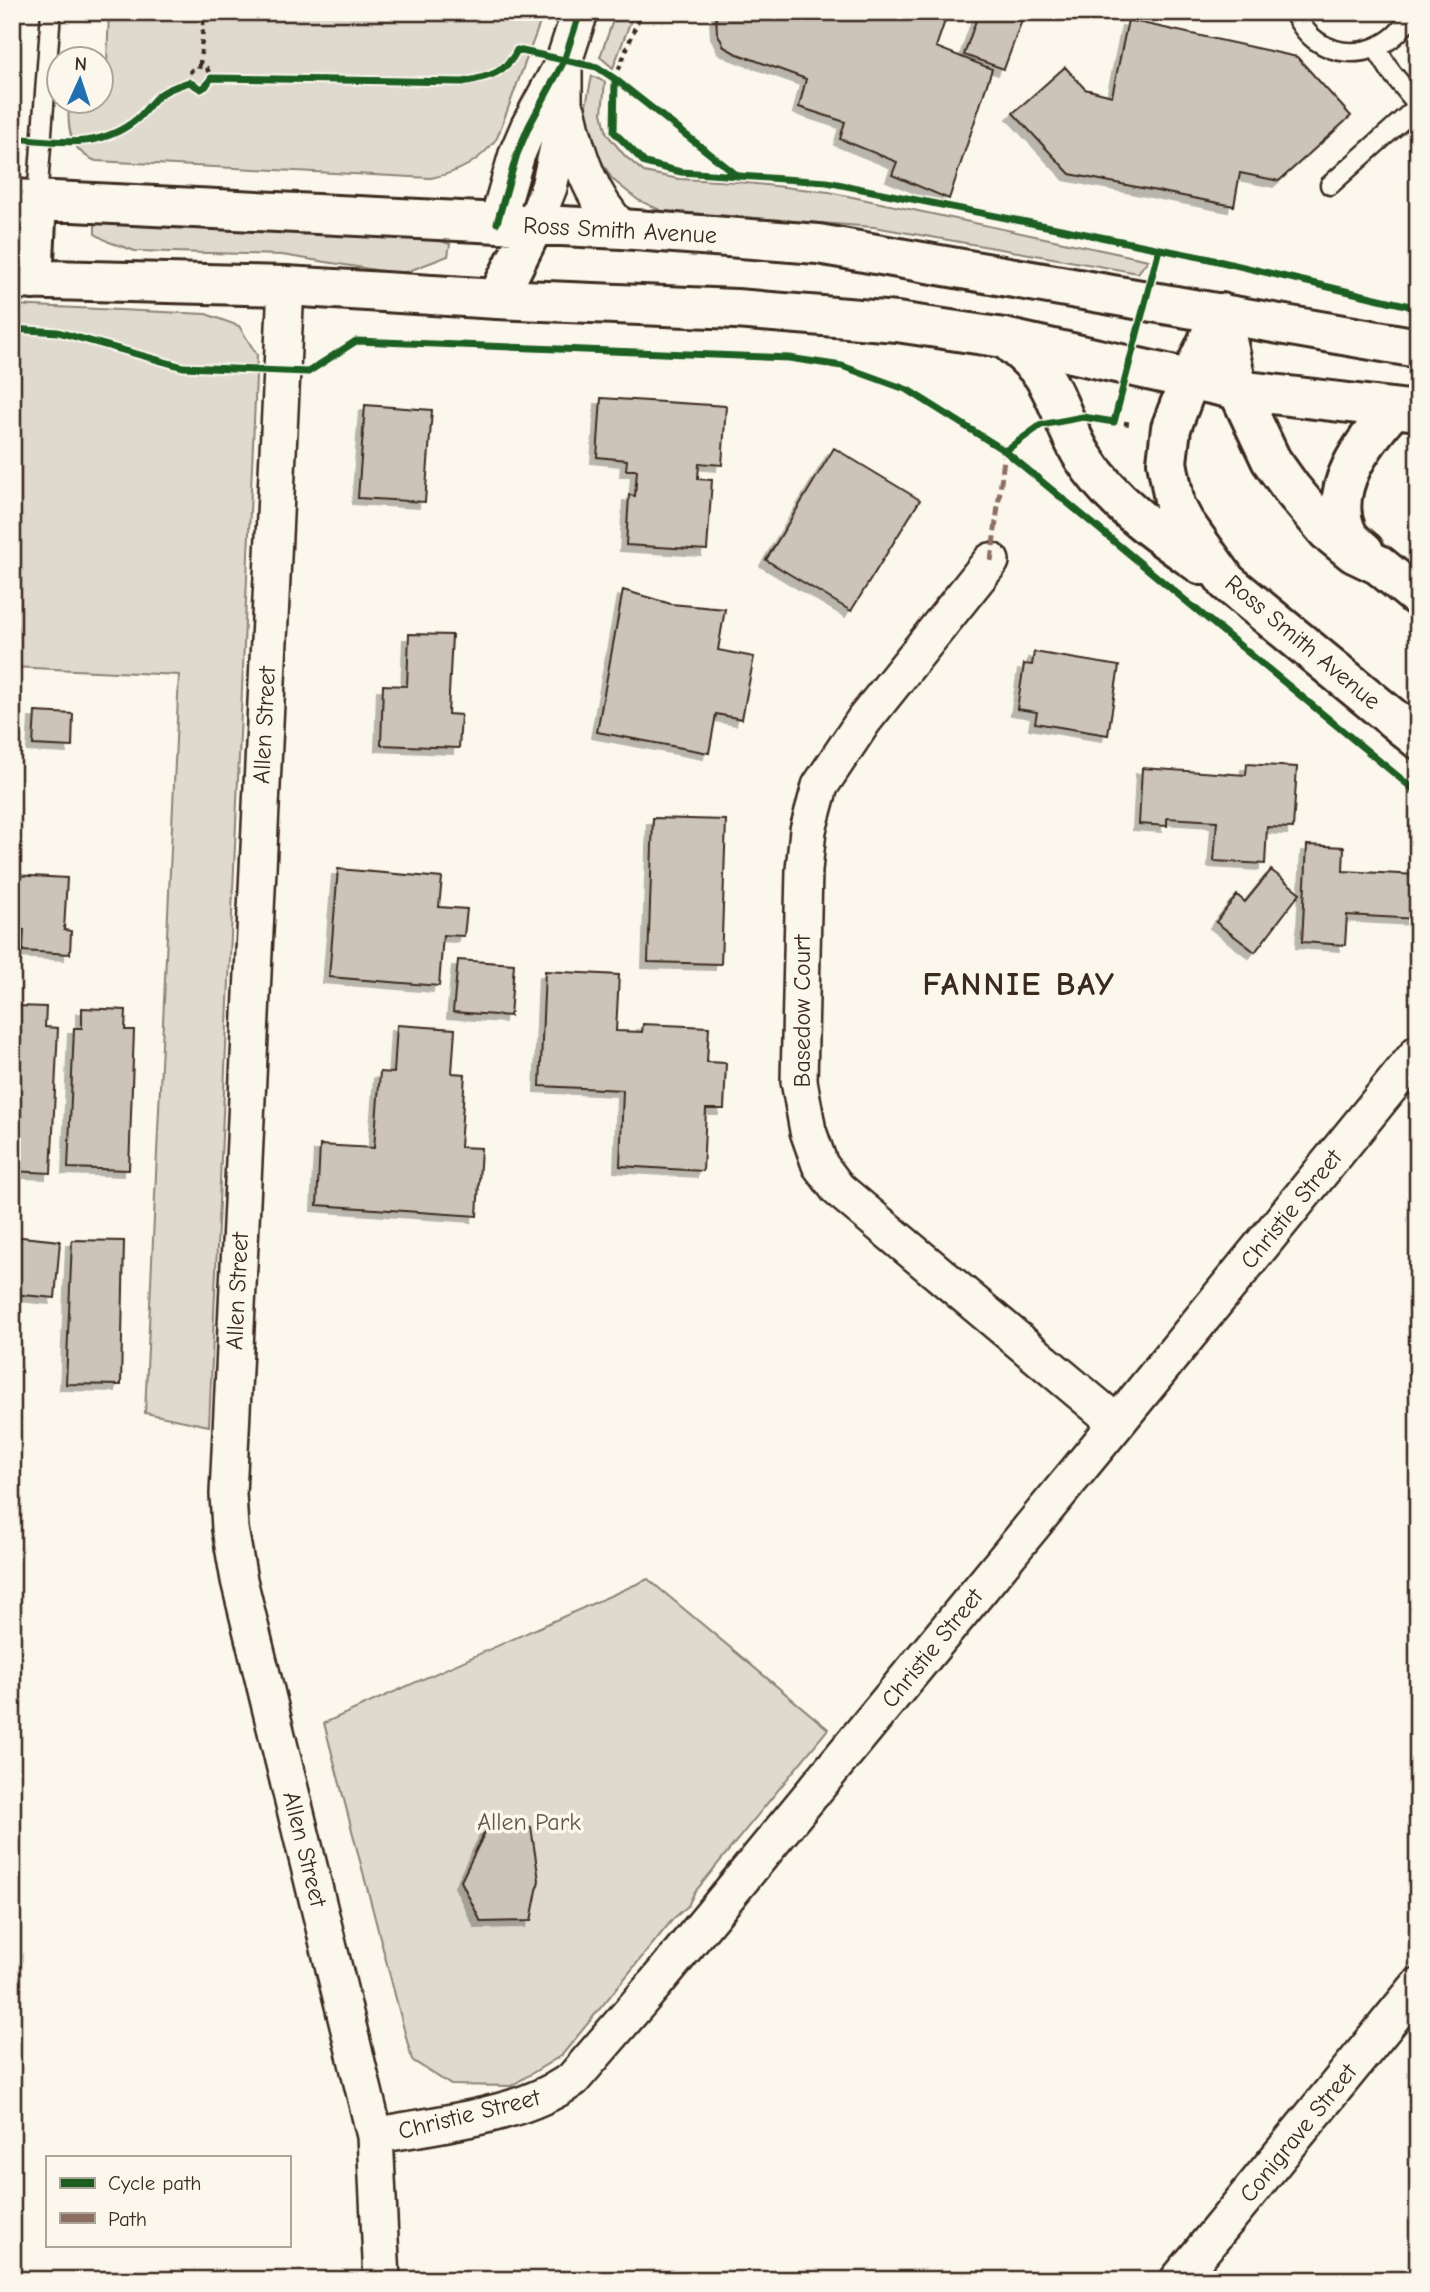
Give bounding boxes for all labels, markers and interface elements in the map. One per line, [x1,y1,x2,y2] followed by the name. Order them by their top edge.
[46,46,116,116] north arrow
[74,53,88,75] text: N
[522,211,718,249] street label: Ross Smith Avenue
[1220,569,1386,715] street label: Ross Smith Avenue
[247,664,281,785] street label: Allen Street
[788,933,816,1087] street label: Basedow Court
[922,966,1116,1003] district label: FANNIE BAY
[1234,1143,1348,1274] street label: Christie Street
[220,1230,254,1351] street label: Allen Street
[875,1582,989,1713] street label: Christie Street
[277,1788,333,1911] street label: Allen Street
[477,1808,581,1836] park label: Allen Park
[1234,2057,1363,2208] street label: Conigrave Street
[395,2083,544,2145] street label: Christie Street
[46,2156,290,2246] legend
[108,2171,201,2195] text: Cycle path
[108,2207,147,2231] text: Path

